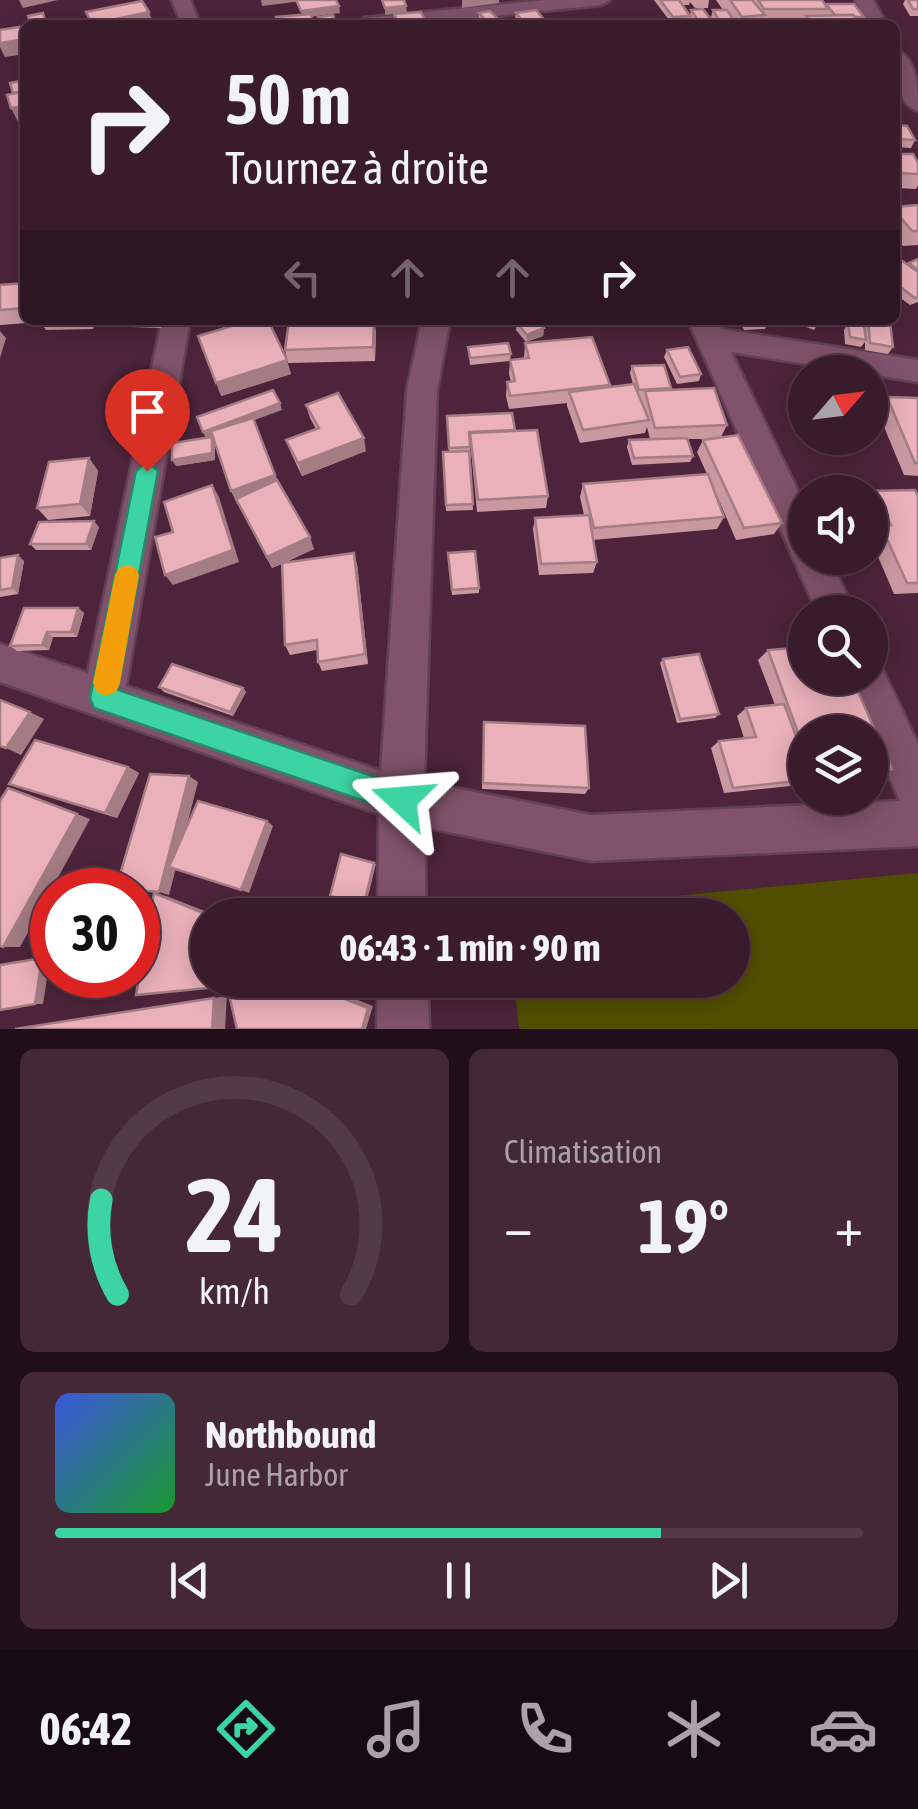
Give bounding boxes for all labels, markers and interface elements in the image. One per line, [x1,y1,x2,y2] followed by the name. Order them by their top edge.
[225,59,351,139] text: 50 m
[60,60,190,190] icon: right
[225,142,489,194] text: Tournez à droite
[275,250,330,305] icon: left
[380,250,435,305] icon: ahead
[485,250,540,305] icon: ahead
[590,250,645,305] icon: right
[788,355,888,455] north arrow
[788,355,888,815] map controls
[105,369,190,472] pin
[120,384,175,439] icon: arrive
[788,475,888,575] button: sound
[788,595,888,695] button: search
[788,715,888,815] button: layers
[350,748,454,852] position arrow
[30,868,160,998] speed limit sign: 30
[339,926,601,969] text: 06:43 · 1 min · 90 m
[504,1133,662,1170] text: Climatisation
[186,1155,283,1274] text: 24
[638,1183,729,1269] text: 19°
[504,1195,533,1258] text: −
[834,1195,863,1258] text: +
[199,1271,270,1312] text: km/h
[205,1413,376,1456] text: Northbound
[205,1456,348,1493] text: June Harbor
[162,1553,217,1608] icon: previous
[431,1553,486,1608] icon: pause
[701,1553,756,1608] icon: next
[211,1694,281,1764] icon: directions
[361,1694,431,1764] icon: music
[510,1694,580,1764] icon: phone
[659,1694,729,1764] icon: climate
[808,1694,878,1764] icon: car
[40,1703,132,1755] text: 06:42

